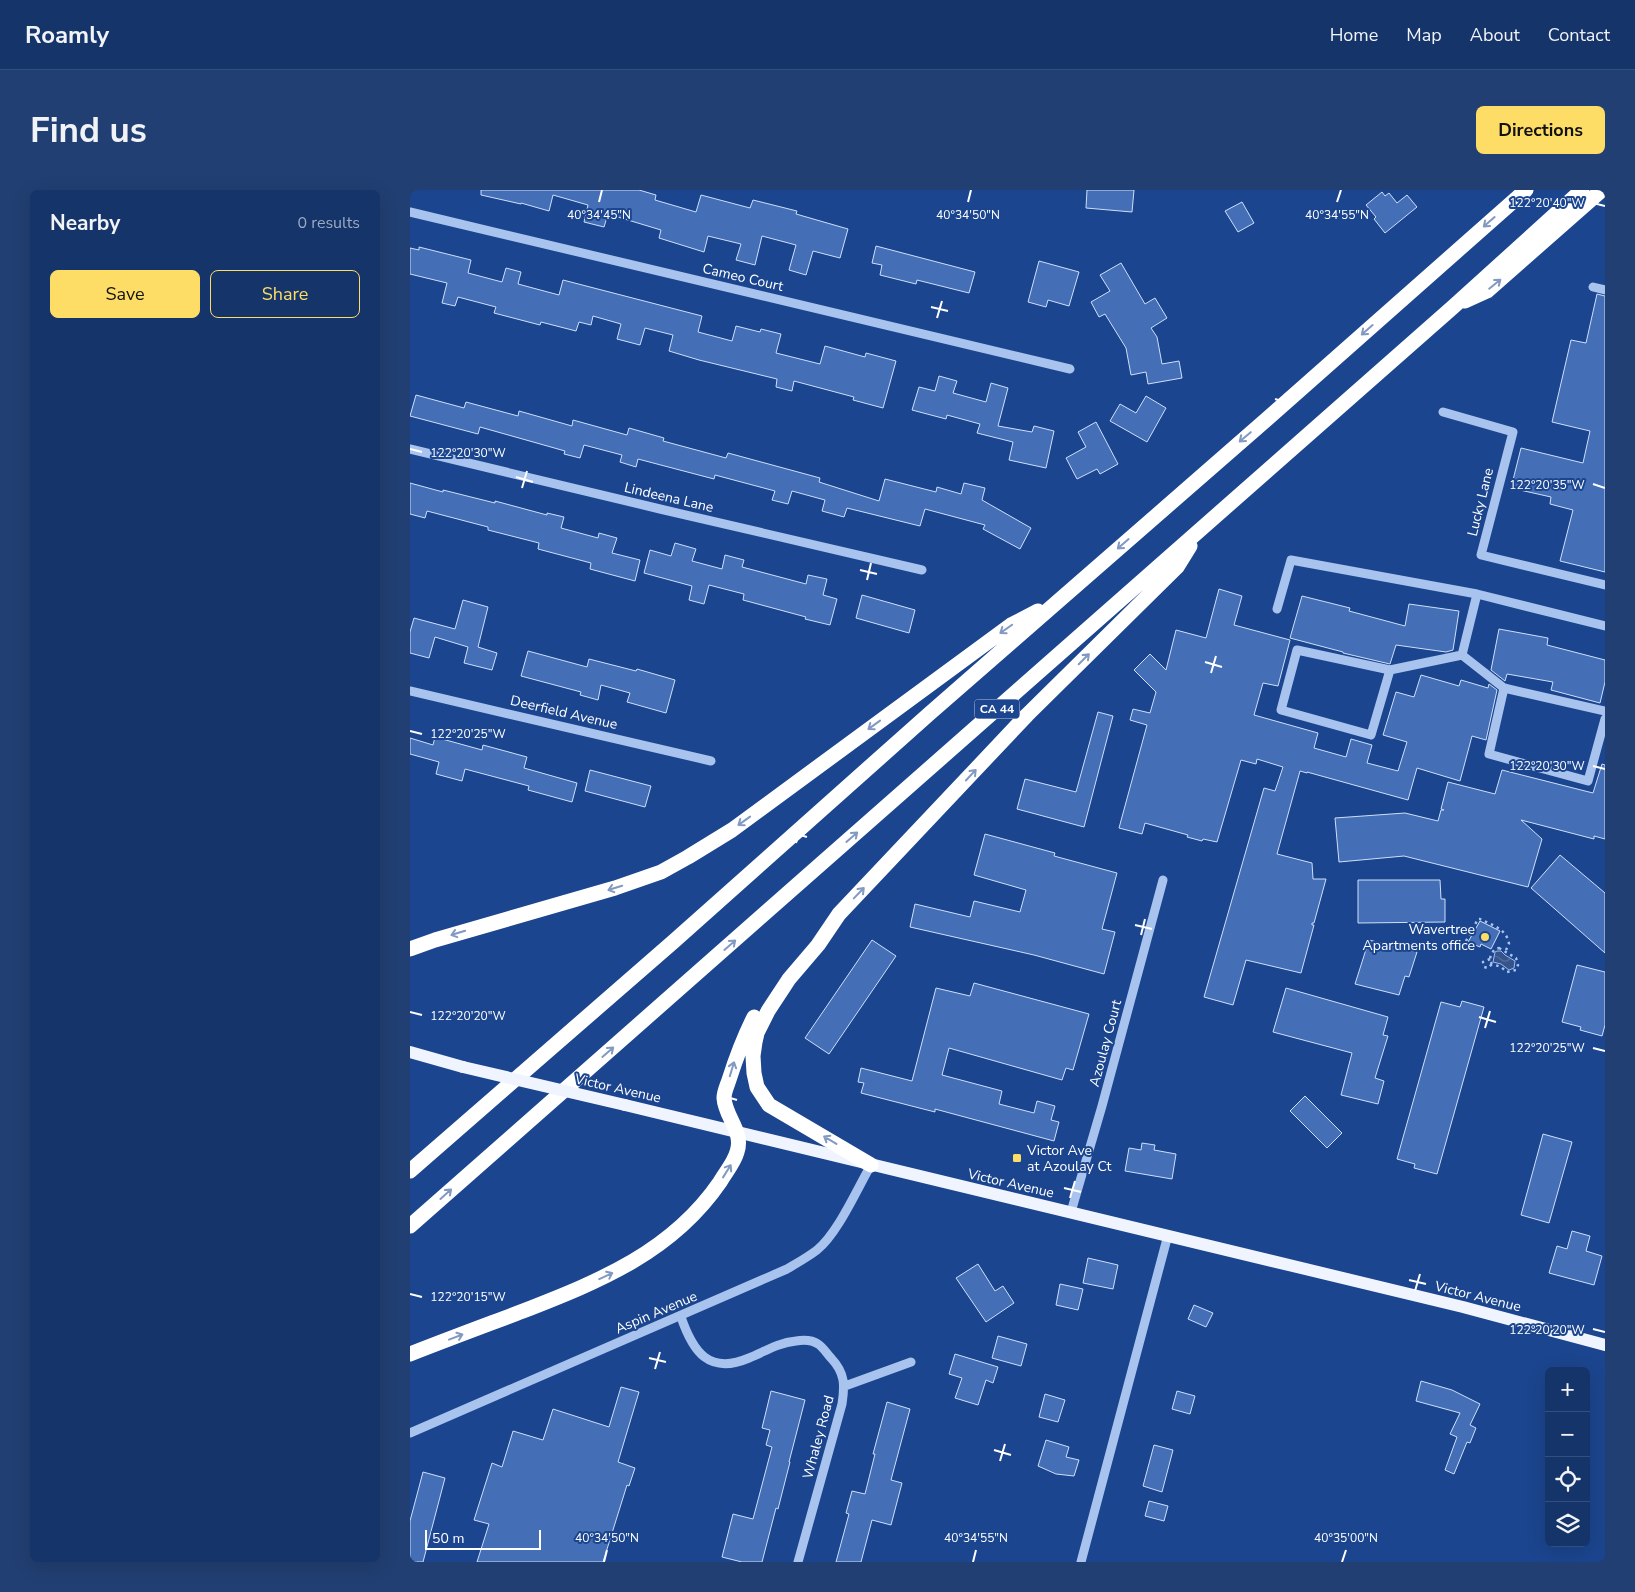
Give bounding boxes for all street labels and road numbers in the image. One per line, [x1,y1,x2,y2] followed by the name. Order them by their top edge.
[701,259,785,296] street label: Cameo Court
[1463,466,1498,538] street label: Lucky Lane
[622,478,715,517] street label: Lindeena Lane
[508,691,619,734] street label: Deerfield Avenue
[974,699,1020,718] road number: CA 44
[1085,997,1126,1089] street label: Azoulay Court
[572,1069,663,1108] street label: Victor Avenue
[965,1164,1056,1203] street label: Victor Avenue
[1432,1276,1523,1316] street label: Victor Avenue
[612,1287,700,1338] street label: Aspin Avenue
[798,1393,839,1481] street label: Whaley Road

